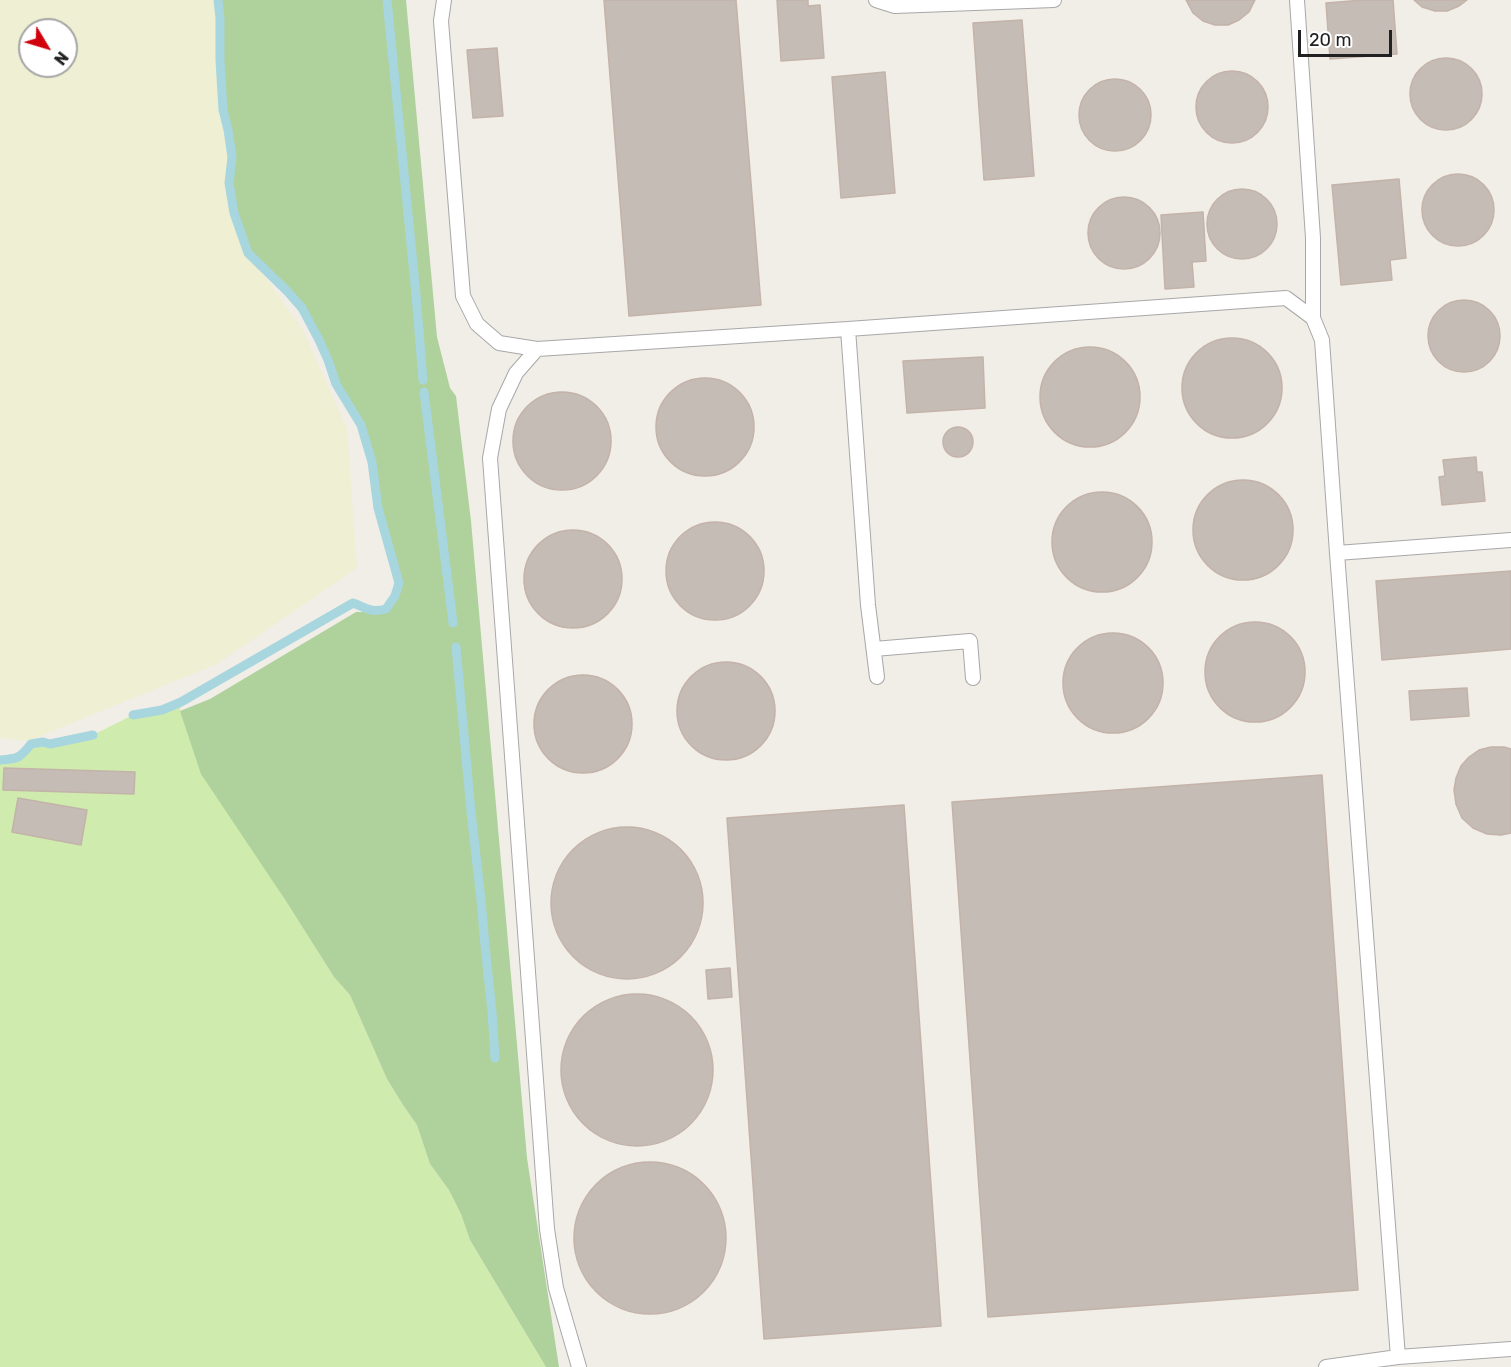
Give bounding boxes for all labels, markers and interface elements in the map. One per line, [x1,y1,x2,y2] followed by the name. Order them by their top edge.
[18,18,78,78] north arrow
[1301,18,1396,56] scale bar
[1309,29,1351,51] text: 20 m
[50,48,72,69] text: N

